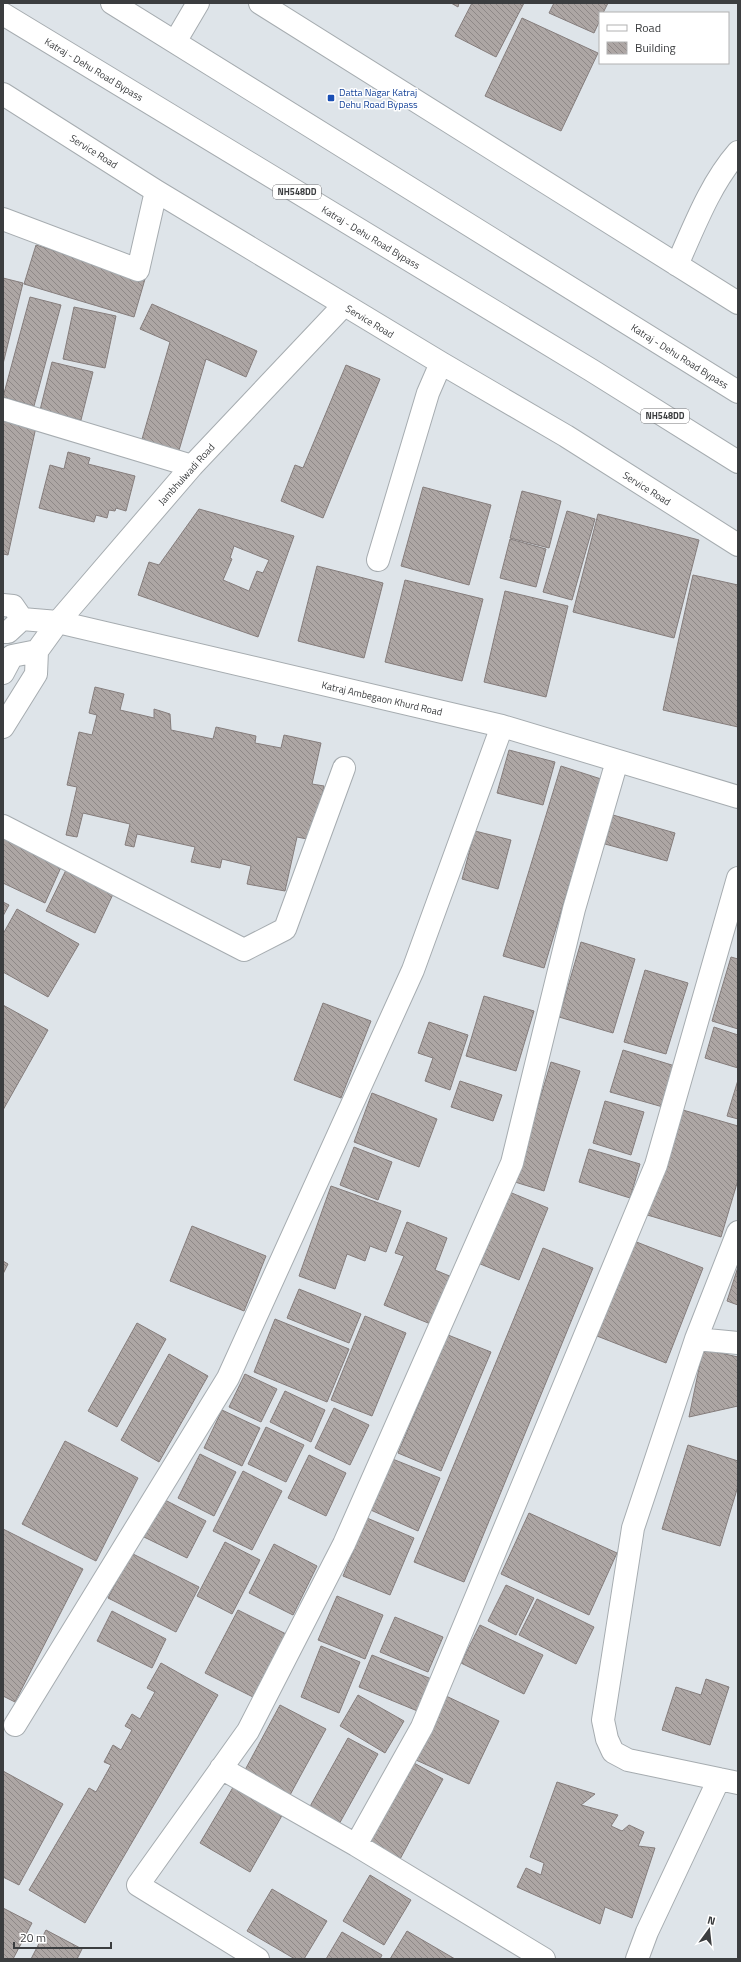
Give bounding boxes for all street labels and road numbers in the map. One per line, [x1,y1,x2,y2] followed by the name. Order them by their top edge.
[42,34,146,105] street label: Katraj - Dehu Road Bypass
[67,131,121,172] street label: Service Road
[273,185,321,199] road number: NH548DD
[319,202,423,273] street label: Katraj - Dehu Road Bypass
[343,301,397,342] street label: Service Road
[628,320,732,393] street label: Katraj - Dehu Road Bypass
[641,409,689,423] road number: NH548DD
[155,440,218,508] street label: Jambhulwadi Road
[620,468,674,509] street label: Service Road
[320,677,444,720] street label: Katraj Ambegaon Khurd Road

